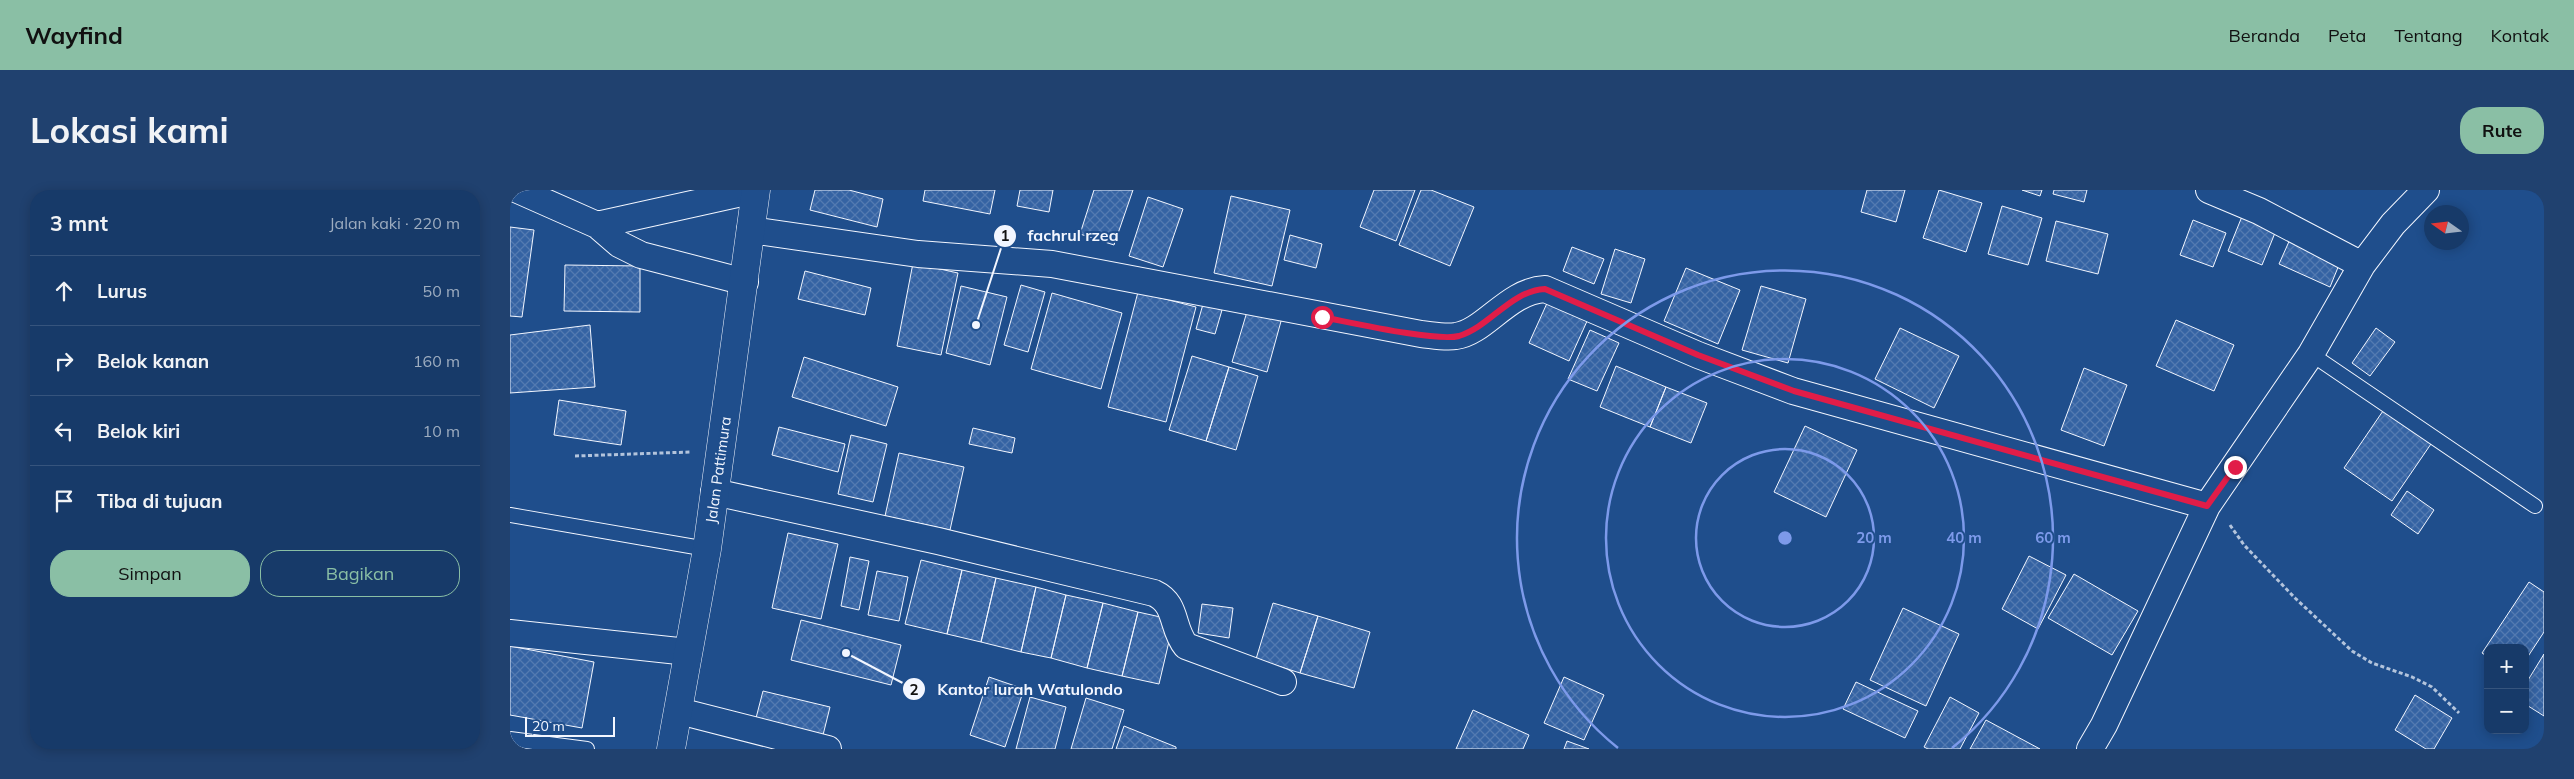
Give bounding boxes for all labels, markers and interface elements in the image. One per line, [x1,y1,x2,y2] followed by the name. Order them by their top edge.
[25,20,123,50] text: Wayfind
[2229,24,2300,47] text: Beranda
[2328,24,2366,47] text: Peta
[2394,24,2463,47] text: Tentang
[2491,24,2549,47] text: Kontak
[2460,107,2544,154] button: Rute
[30,108,229,152] text: Lokasi kami
[2424,205,2469,250] north arrow
[50,210,108,236] text: 3 mnt
[329,213,460,233] text: Jalan kaki · 220 m
[993,220,1129,251] callout: fachrul rzea
[1027,225,1119,245] text: fachrul rzea
[1000,226,1010,245] text: 1
[50,277,78,305] icon: ahead
[97,279,147,303] text: Lurus
[423,281,460,301] text: 50 m
[1311,306,1334,329] route start
[50,347,78,375] icon: right
[97,349,209,373] text: Belok kanan
[413,351,460,371] text: 160 m
[701,415,735,525] street label: Jalan Pattimura
[50,417,78,445] icon: left
[97,419,180,443] text: Belok kiri
[423,421,460,441] text: 10 m
[2224,456,2247,479] route end
[50,487,78,515] icon: arrive
[97,489,222,513] text: Tiba di tujuan
[1856,528,1892,547] text: 20 m
[1946,528,1982,547] text: 40 m
[2035,528,2071,547] text: 60 m
[1776,529,1794,547] centre of rings
[50,550,250,597] button: Simpan
[260,550,460,597] button: Bagikan
[2484,644,2529,734] map controls
[2484,644,2529,689] button: +
[902,674,1132,705] callout: Kantor lurah Watulondo
[937,679,1123,699] text: Kantor lurah Watulondo
[909,680,919,699] text: 2
[2484,689,2529,734] button: −
[525,714,615,737] scale bar
[532,717,565,735] text: 20 m

